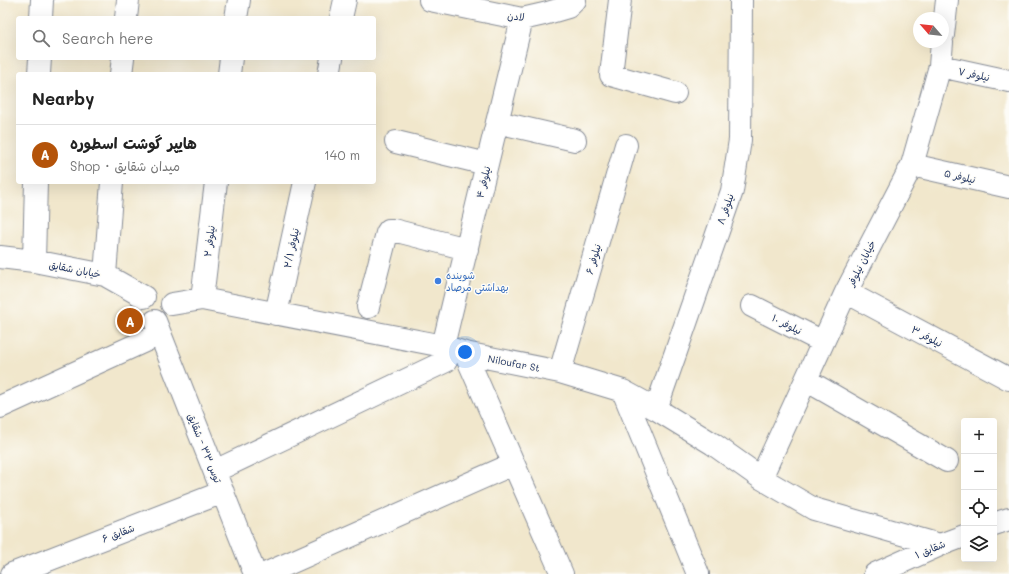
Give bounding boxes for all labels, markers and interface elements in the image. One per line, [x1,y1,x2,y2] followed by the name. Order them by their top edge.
[507,8,525,24] street label: لادن
[913,12,949,48] north arrow
[16,16,376,60] search box
[30,27,52,49] icon: search
[62,28,153,48] text: Search here
[957,64,991,85] street label: نیلوفر ۷
[32,87,94,109] text: Nearby
[70,133,197,153] text: هایپر گوشت اسطوره
[40,146,50,163] text: A
[324,146,360,163] text: 140 m
[70,157,180,174] text: Shop · میدان شقایق
[472,165,495,200] street label: نیلوفر ۴
[943,166,977,187] street label: نیلوفر ۵
[713,192,738,227] street label: نیلوفر ۸
[200,224,219,258] street label: نیلوفر ۲
[280,227,303,269] street label: نیلوفر ۲/۱
[843,238,879,290] street label: خیابان نیلوفر
[582,242,605,276] street label: نیلوفر ۶
[48,257,102,281] street label: خیابان شقایق
[446,268,509,295] place label: شوینده بهداشتی مرصاد
[433,276,443,286] marker: شوینده بهداشتی مرصاد
[117,306,143,336] pin: A
[769,311,804,338] street label: نیلوفر ۱۰
[909,322,945,351] street label: نیلوفر ۳
[455,342,475,362] your location
[487,351,541,375] street label: Niloufar St
[185,411,225,485] street label: توس ۳۳ - شقایق
[961,418,997,562] map controls
[961,418,997,454] button: +
[961,454,997,490] button: −
[961,490,997,526] button: locate
[100,520,137,546] street label: شقایق ۶
[961,526,997,562] button: layers
[913,536,947,562] street label: شقایق ۱

